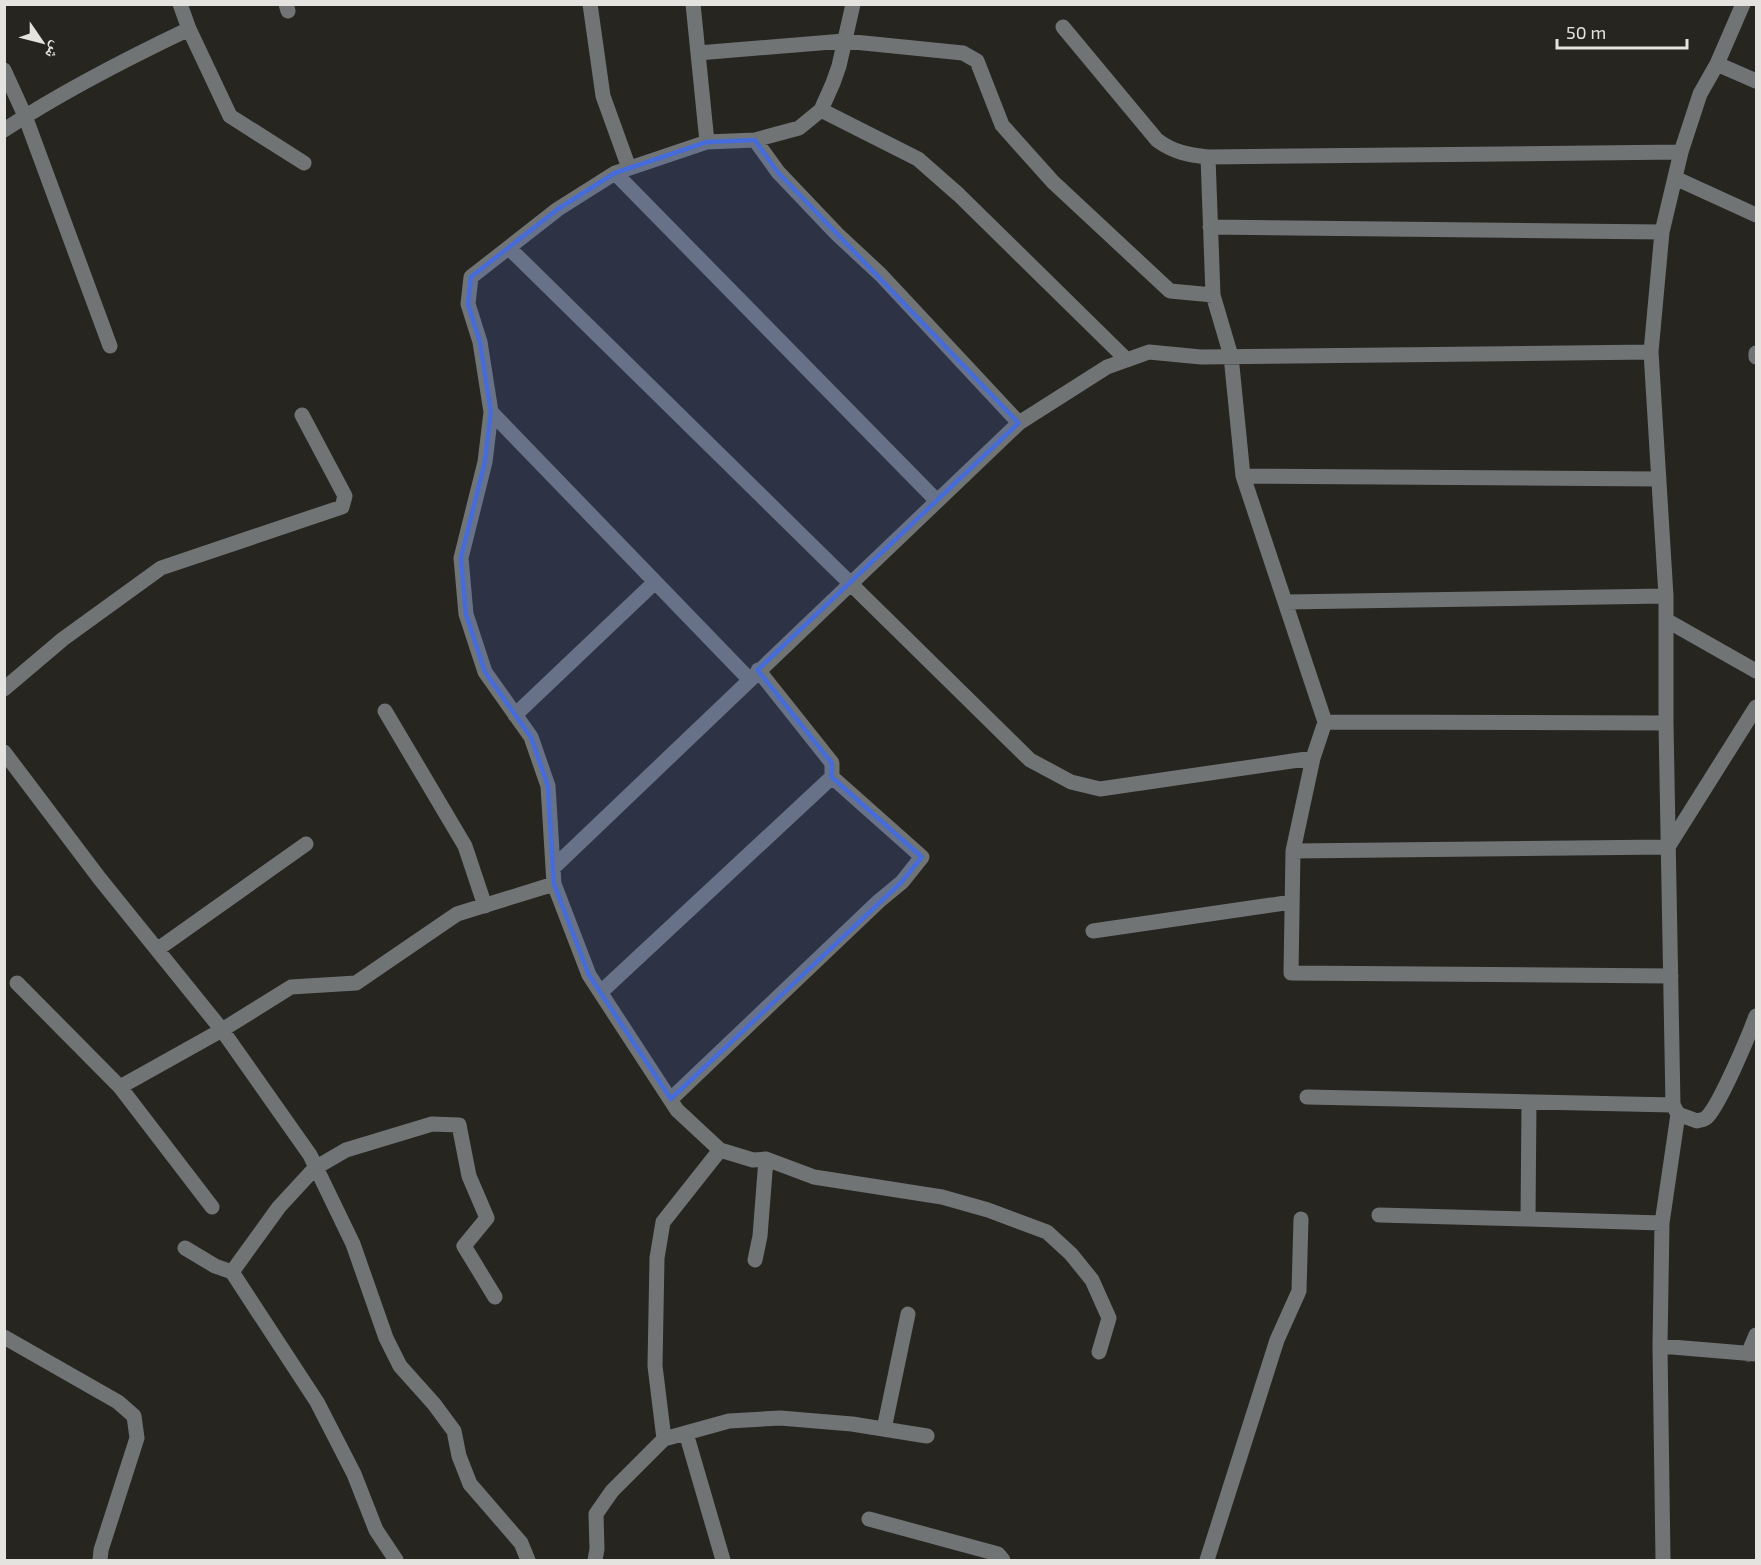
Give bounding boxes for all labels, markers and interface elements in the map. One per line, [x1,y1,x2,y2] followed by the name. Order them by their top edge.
[12,12,72,72] north arrow
[1557,12,1688,50] scale bar
[1566,21,1606,43] text: 50 m
[41,38,67,63] text: ش

